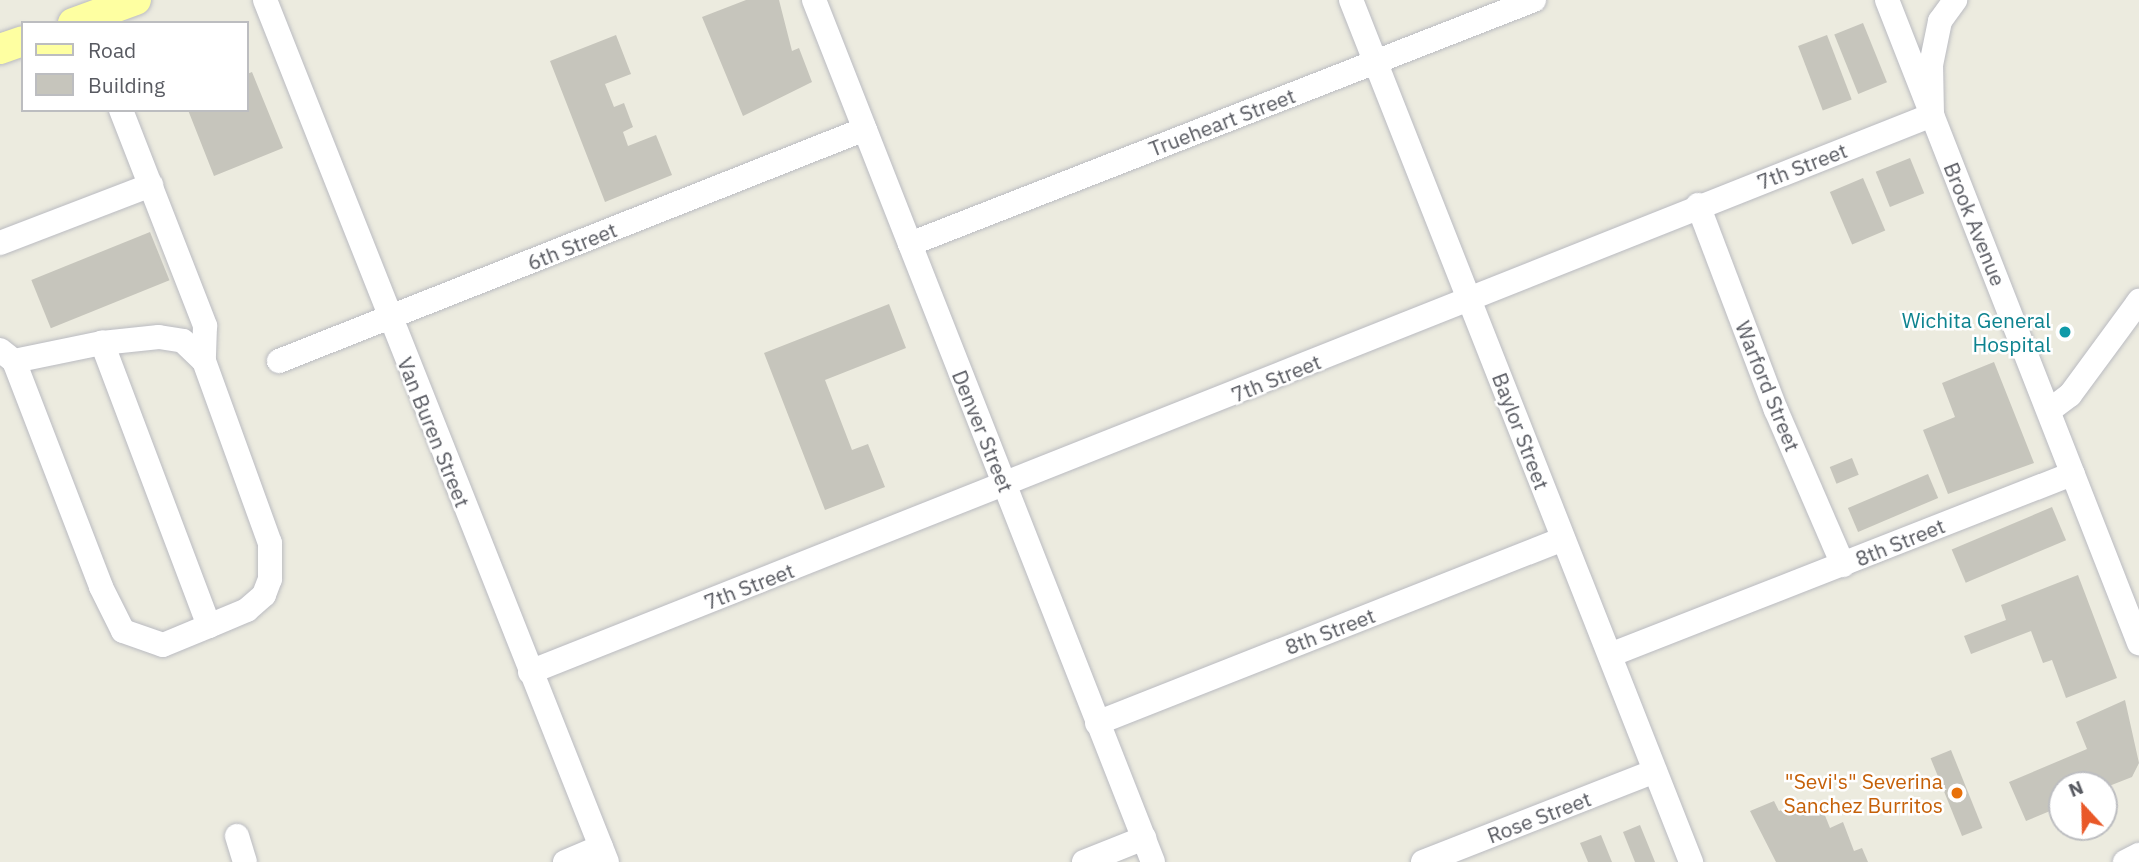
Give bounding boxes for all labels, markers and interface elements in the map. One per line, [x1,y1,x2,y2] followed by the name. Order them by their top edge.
[21,21,248,112] legend
[88,36,136,64] text: Road
[88,71,165,99] text: Building
[1145,83,1299,161] street label: Trueheart Street
[1753,137,1851,195] street label: 7th Street
[1939,159,2011,289] street label: Brook Avenue
[523,217,621,275] street label: 6th Street
[1902,307,2051,357] place label: Wichita General Hospital
[1730,317,1806,455] street label: Warford Street
[2057,324,2073,340] marker: Wichita General Hospital
[1227,349,1325,407] street label: 7th Street
[392,353,476,511] street label: Van Buren Street
[947,366,1019,496] street label: Denver Street
[1487,369,1555,493] street label: Baylor Street
[1851,513,1949,571] street label: 8th Street
[700,557,798,615] street label: 7th Street
[1281,602,1379,660] street label: 8th Street
[1783,768,1943,818] place label: "Sevi's" Severina Sanchez Burritos
[2048,771,2118,841] north arrow
[2065,775,2087,802] text: N
[1949,785,1965,801] marker: "Sevi's" Severina Sanchez Burritos
[1484,786,1594,848] street label: Rose Street

